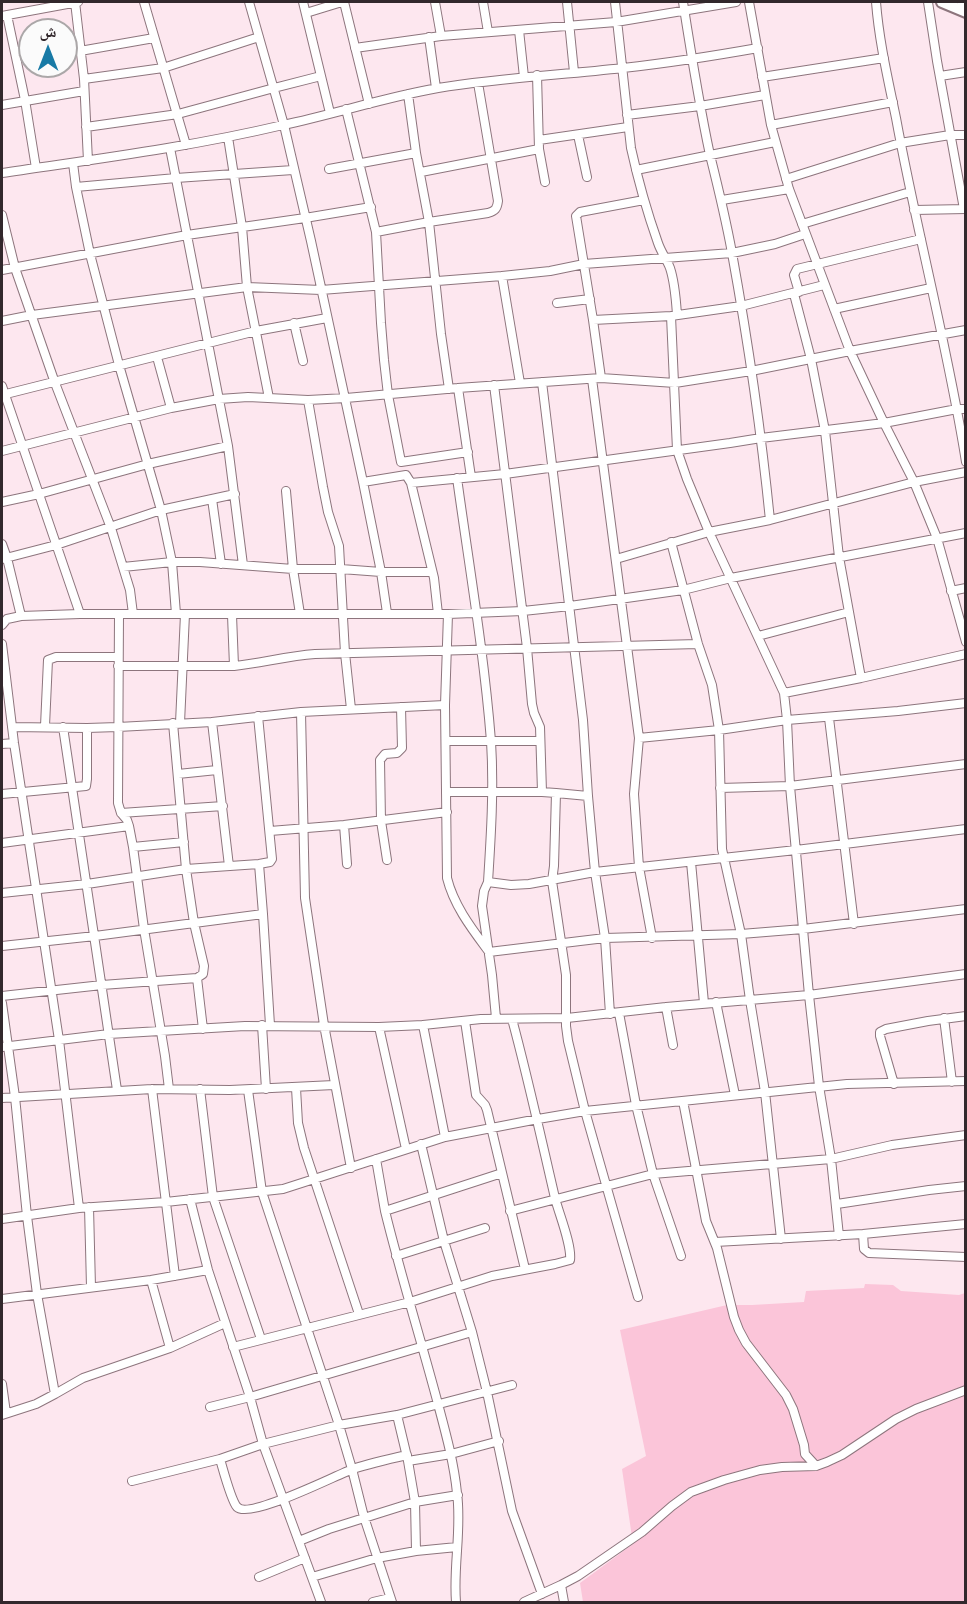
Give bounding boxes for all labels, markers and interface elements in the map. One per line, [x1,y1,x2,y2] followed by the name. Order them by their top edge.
[18,18,78,78] north arrow
[40,22,56,41] text: ش

